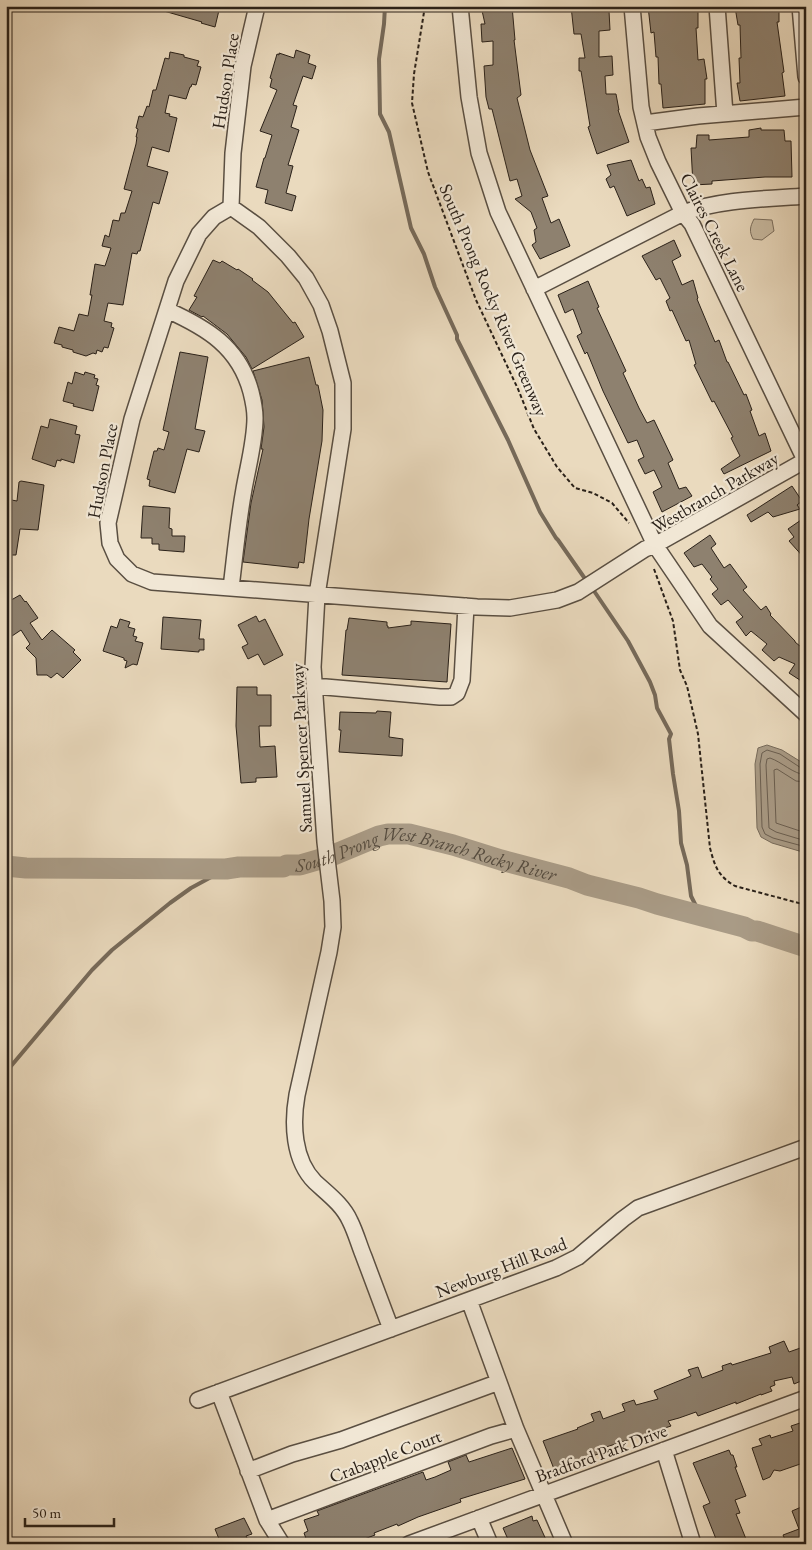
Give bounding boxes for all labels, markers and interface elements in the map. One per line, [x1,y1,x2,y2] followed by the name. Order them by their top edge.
[206,32,244,130] street label: Hudson Place
[675,169,755,295] street label: Claires Creek Lane
[434,180,554,420] street label: South Prong Rocky River Greenway
[82,421,122,521] street label: Hudson Place
[647,446,783,538] street label: Westbranch Parkway
[285,663,317,833] street label: Samuel Spencer Parkway
[295,822,560,887] water label: South Prong West Branch Rocky River
[432,1231,571,1303] street label: Newburg Hill Road
[532,1419,670,1487] street label: Bradford Park Drive
[326,1424,445,1488] street label: Crabapple Court
[25,1495,114,1527] scale bar
[32,1503,61,1522] text: 50 m

